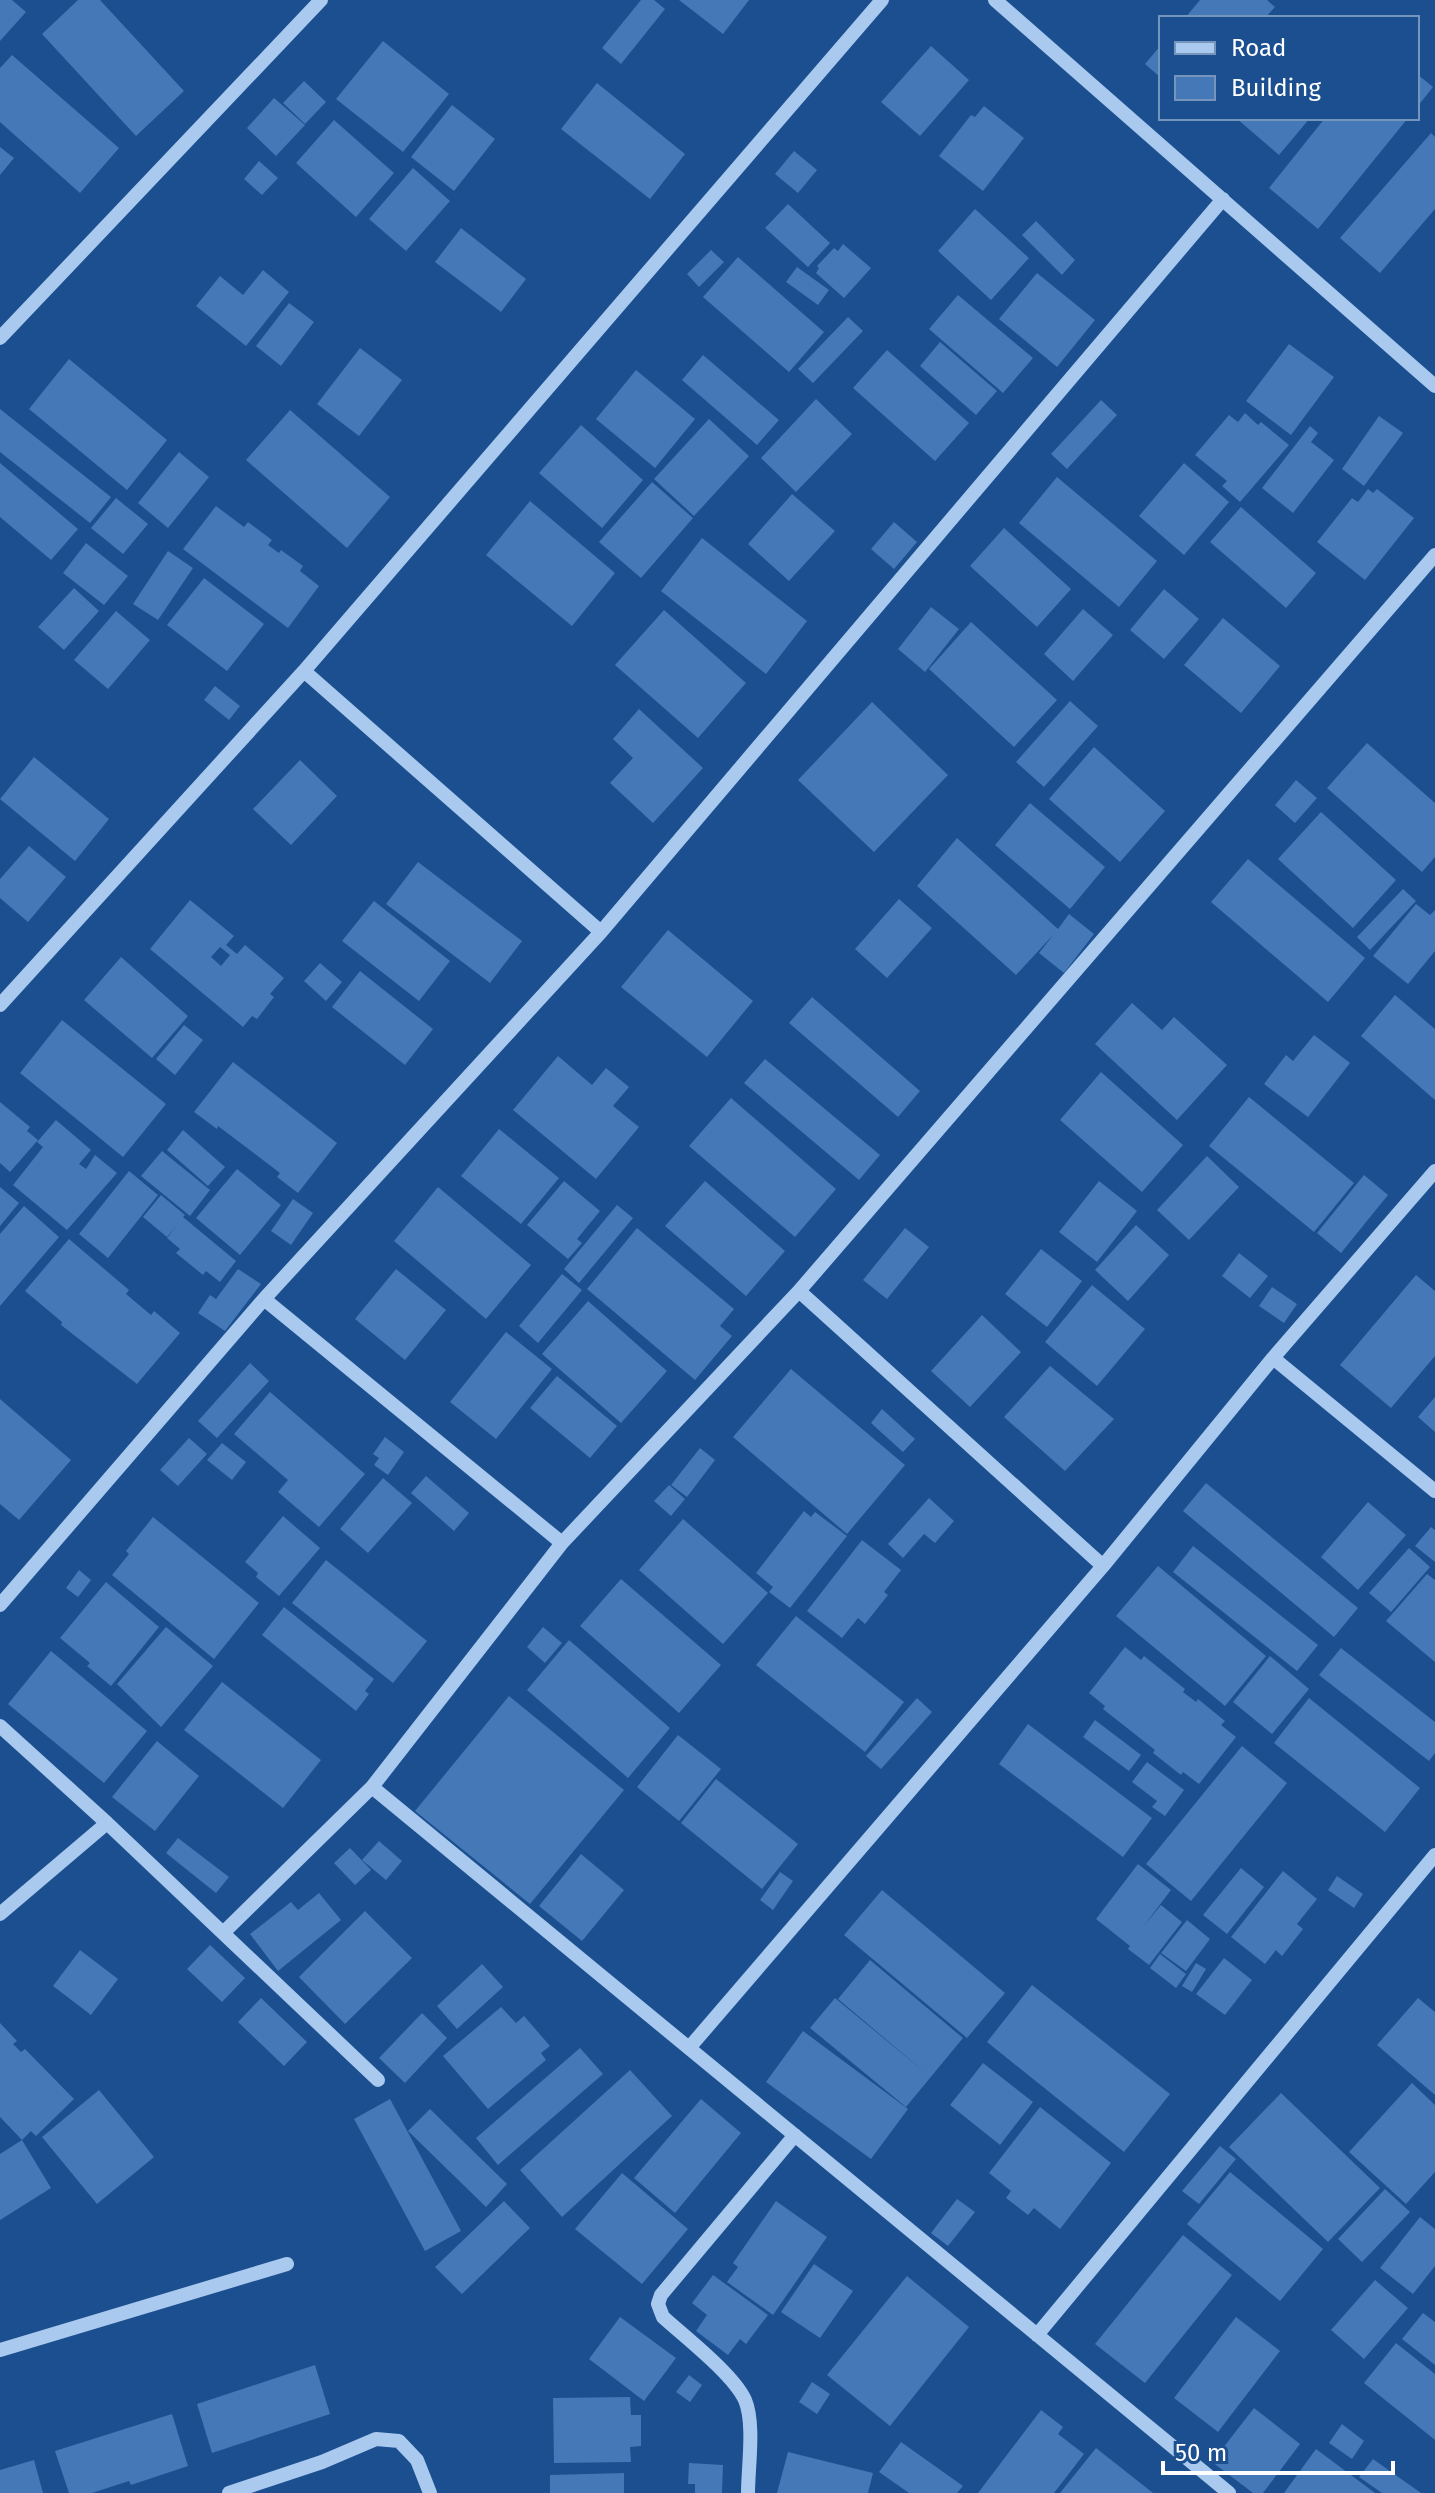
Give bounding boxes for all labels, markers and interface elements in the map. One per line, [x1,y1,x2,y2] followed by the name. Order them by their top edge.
[1159,16,1419,120] legend
[1231,34,1286,62] text: Road
[1231,74,1321,102] text: Building
[1163,2425,1393,2475] scale bar
[1175,2439,1227,2467] text: 50 m

